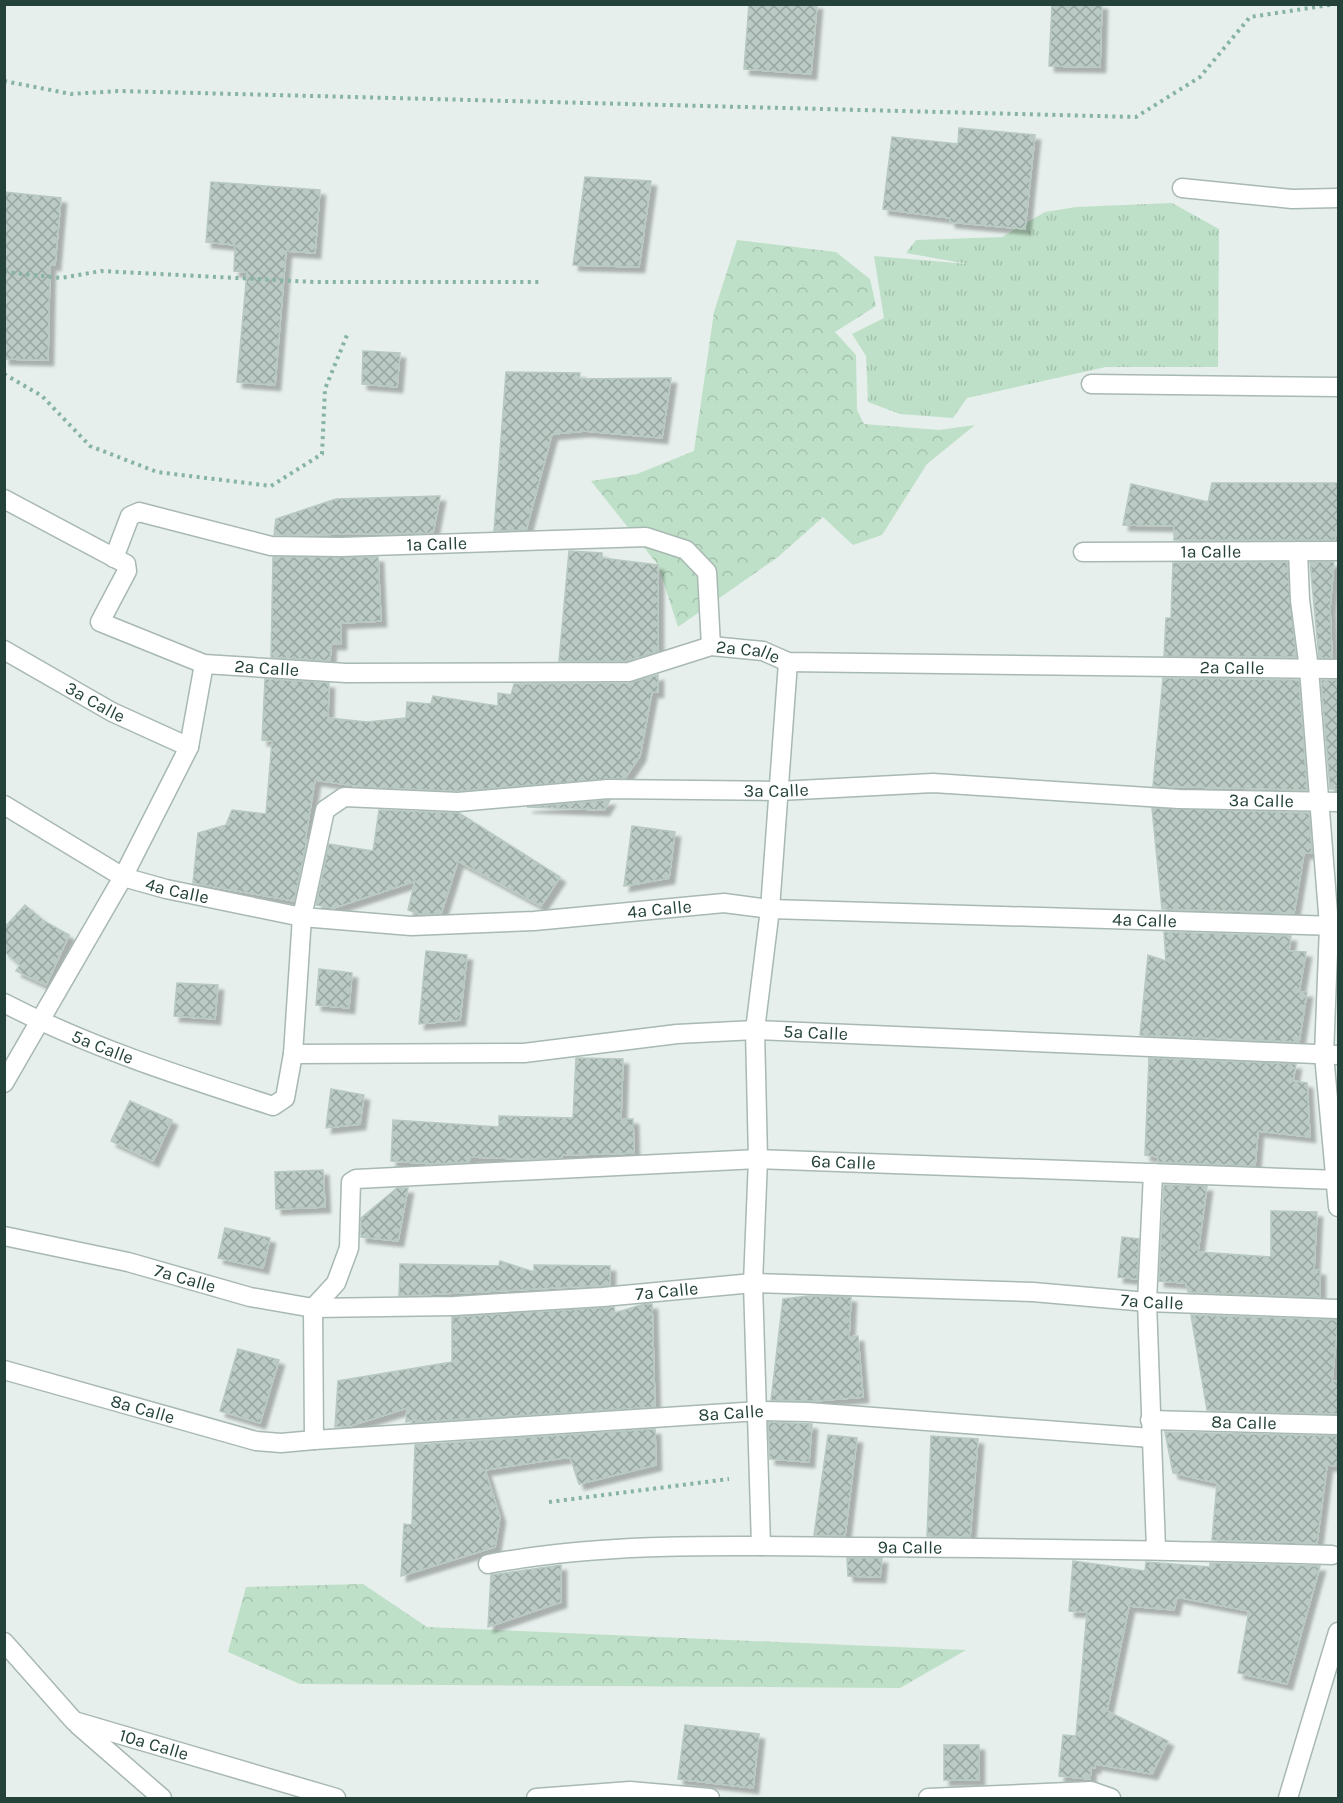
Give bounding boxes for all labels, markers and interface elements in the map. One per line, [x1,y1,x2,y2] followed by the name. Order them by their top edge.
[406,532,467,556] street label: 1a Calle
[1181,540,1241,563] street label: 1a Calle
[715,636,784,668] street label: 2a Calle
[234,655,300,681] street label: 2a Calle
[1199,656,1265,679] street label: 2a Calle
[61,677,128,727] street label: 3a Calle
[743,778,809,802] street label: 3a Calle
[1229,789,1294,812] street label: 3a Calle
[143,873,211,909] street label: 4a Calle
[626,895,693,923] street label: 4a Calle
[1112,908,1177,932] street label: 4a Calle
[783,1020,848,1045] street label: 5a Calle
[68,1025,137,1069] street label: 5a Calle
[810,1150,876,1174] street label: 6a Calle
[152,1259,218,1298] street label: 7a Calle
[634,1277,699,1305] street label: 7a Calle
[1120,1289,1184,1314] street label: 7a Calle
[108,1390,177,1429] street label: 8a Calle
[698,1400,764,1426] street label: 8a Calle
[1211,1411,1277,1434] street label: 8a Calle
[877,1536,942,1559] street label: 9a Calle
[117,1724,191,1765] street label: 10a Calle

